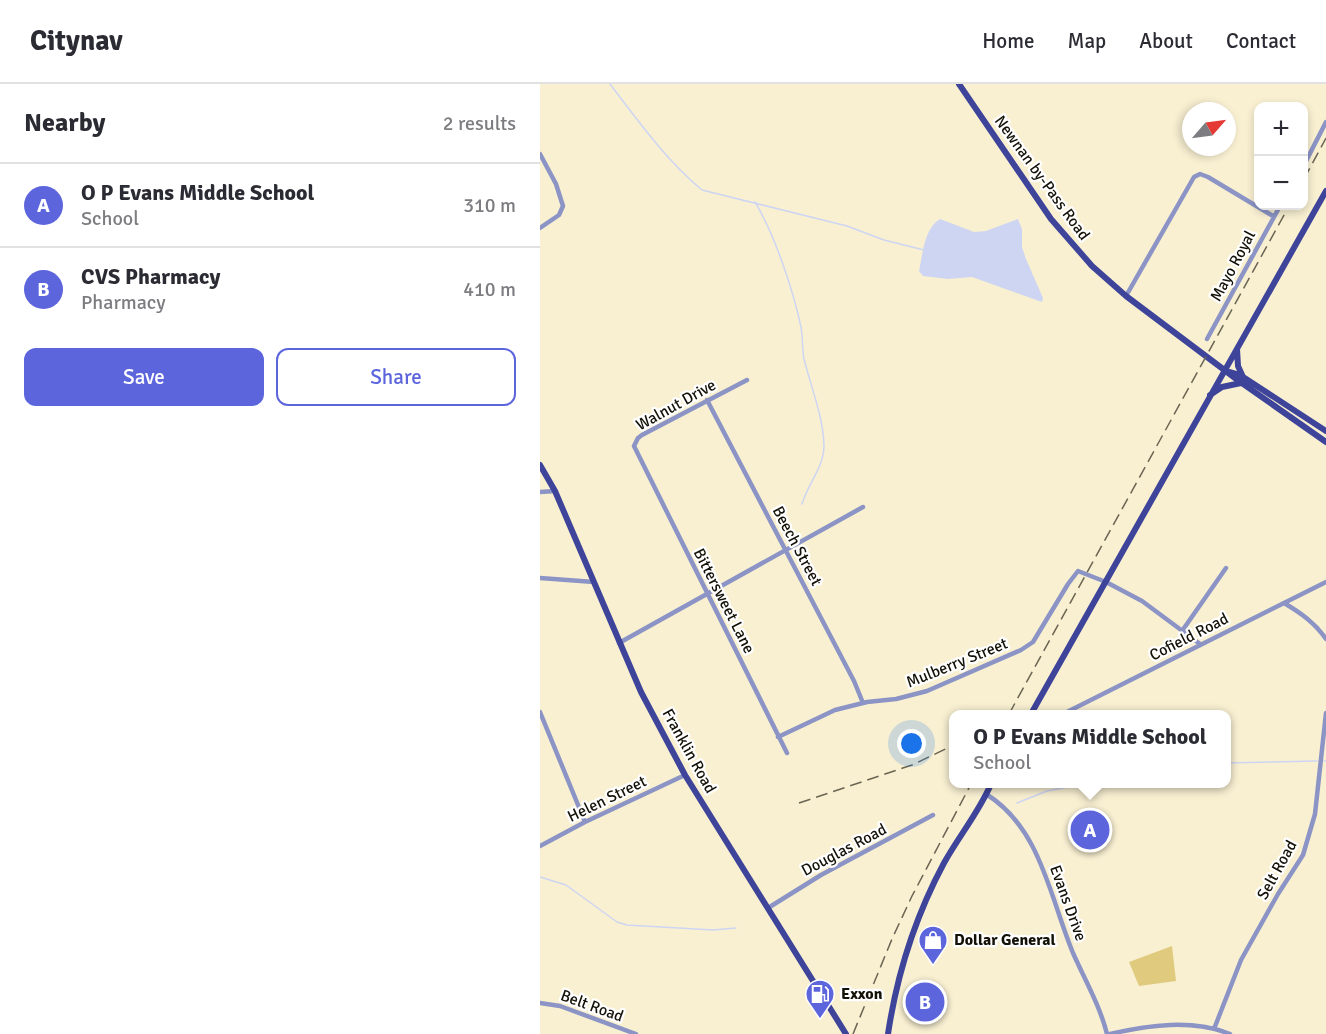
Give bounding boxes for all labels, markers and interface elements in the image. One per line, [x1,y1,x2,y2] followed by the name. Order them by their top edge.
[30,24,123,58] text: Citynav
[982,28,1035,54] text: Home
[1068,28,1106,54] text: Map
[1139,28,1193,54] text: About
[1226,28,1296,54] text: Contact
[1182,102,1236,156] north arrow
[1254,102,1308,210] map controls
[1254,102,1308,156] button: +
[24,107,105,139] text: Nearby
[443,111,516,136] text: 2 results
[990,112,1094,244] street label: Newnan by-Pass Road
[1254,156,1308,210] button: −
[81,179,314,206] text: O P Evans Middle School
[37,193,50,218] text: A
[463,193,516,218] text: 310 m
[81,206,139,231] text: School
[1206,227,1260,305] street label: Mayo Royal
[81,263,220,290] text: CVS Pharmacy
[37,277,50,302] text: B
[463,277,516,302] text: 410 m
[81,290,166,315] text: Pharmacy
[24,348,264,406] button: Save
[276,348,516,406] button: Share
[633,375,719,435] street label: Walnut Drive
[768,503,826,590] street label: Beech Street
[689,545,759,657] street label: Bittersweet Lane
[1146,609,1232,665] street label: Cofield Road
[903,633,1011,692] street label: Mulberry Street
[658,705,720,797] street label: Franklin Road
[949,710,1231,788] popup
[973,723,1207,750] text: O P Evans Middle School
[897,729,926,758] your location
[973,750,1031,775] text: School
[564,771,650,827] street label: Helen Street
[1070,808,1110,852] pin: A
[798,819,890,881] street label: Douglas Road
[1253,837,1301,903] street label: Selt Road
[1045,862,1091,944] street label: Evans Drive
[917,924,949,966] shop icon: Dollar General
[954,930,1056,950] place label: Dollar General
[804,978,836,1020] fuel station icon: Exxon
[906,980,944,1024] pin: B
[841,984,883,1004] place label: Exxon
[558,985,626,1027] street label: Belt Road

